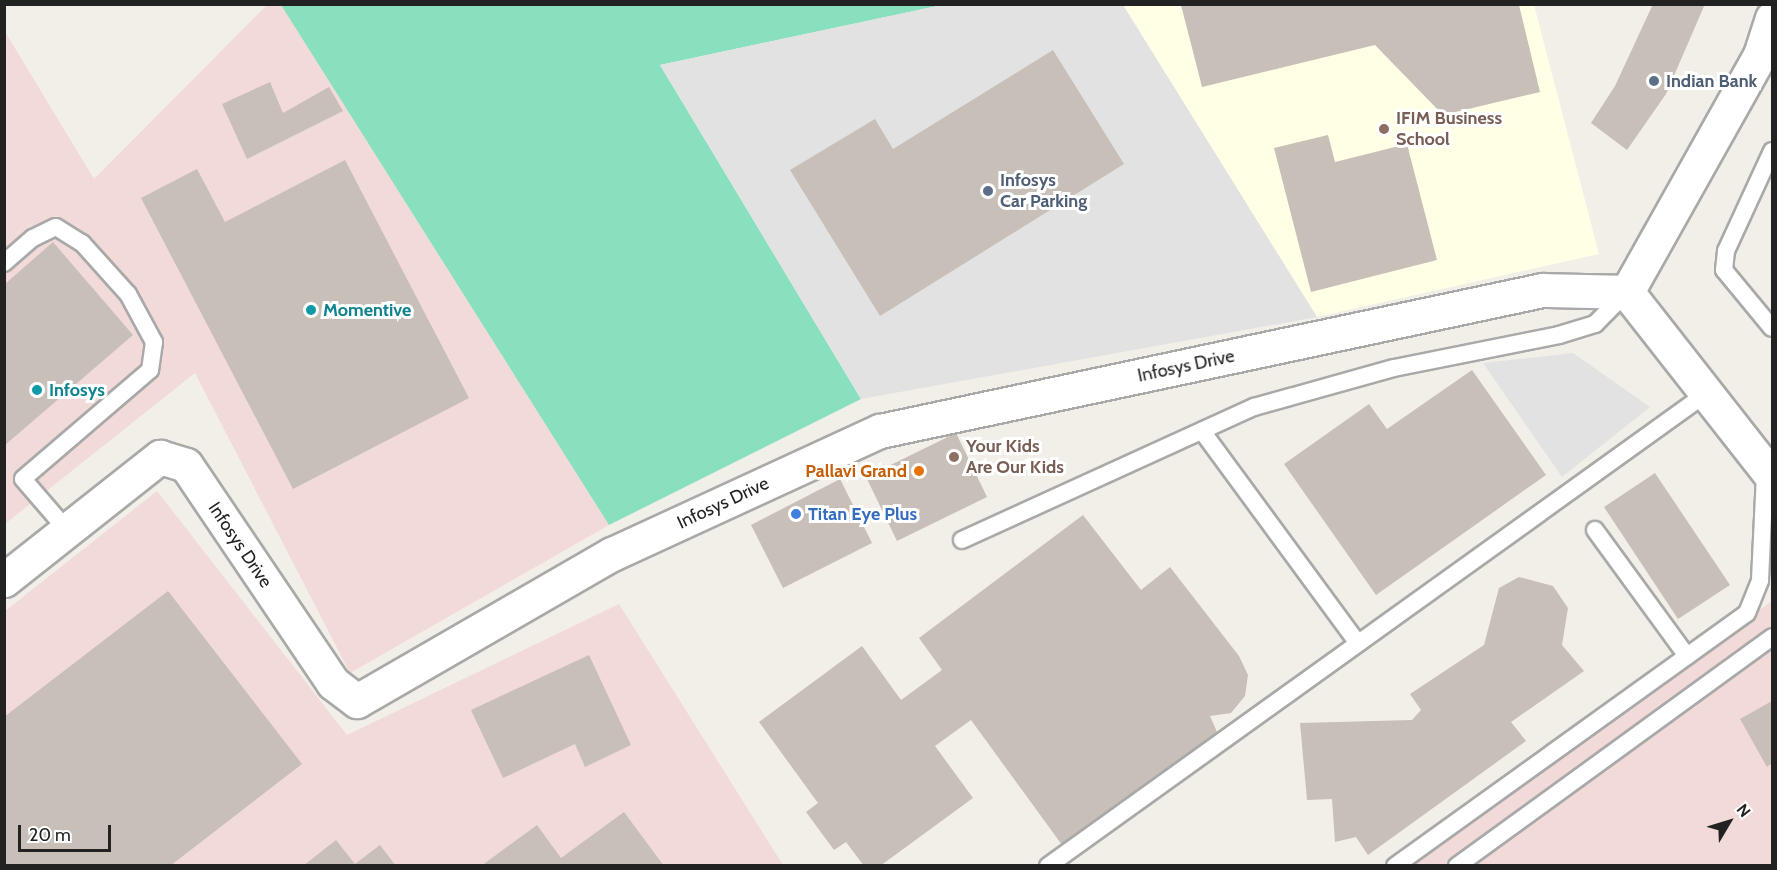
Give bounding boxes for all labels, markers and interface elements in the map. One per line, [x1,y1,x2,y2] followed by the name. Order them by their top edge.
[1666,70,1757,92] place label: Indian Bank
[1647,74,1661,88] marker: Indian Bank
[1396,108,1502,150] place label: IFIM Business School
[1377,122,1391,136] marker: IFIM Business School
[1000,170,1087,213] place label: Infosys Car Parking
[981,184,995,198] marker: Infosys Car Parking
[323,299,411,321] place label: Momentive
[304,303,318,317] marker: Momentive
[1136,345,1236,387] street label: Infosys Drive
[49,379,105,401] place label: Infosys
[30,383,44,397] marker: Infosys
[966,436,1064,478] place label: Your Kids Are Our Kids
[947,450,961,464] marker: Your Kids Are Our Kids
[805,460,907,482] place label: Pallavi Grand
[912,464,926,478] marker: Pallavi Grand
[674,472,772,534] street label: Infosys Drive
[204,498,276,592] street label: Infosys Drive
[808,503,917,525] place label: Titan Eye Plus
[789,507,803,521] marker: Titan Eye Plus
[1699,792,1759,852] north arrow
[1733,800,1755,821] text: N
[21,813,114,851] scale bar
[29,824,71,846] text: 20 m

